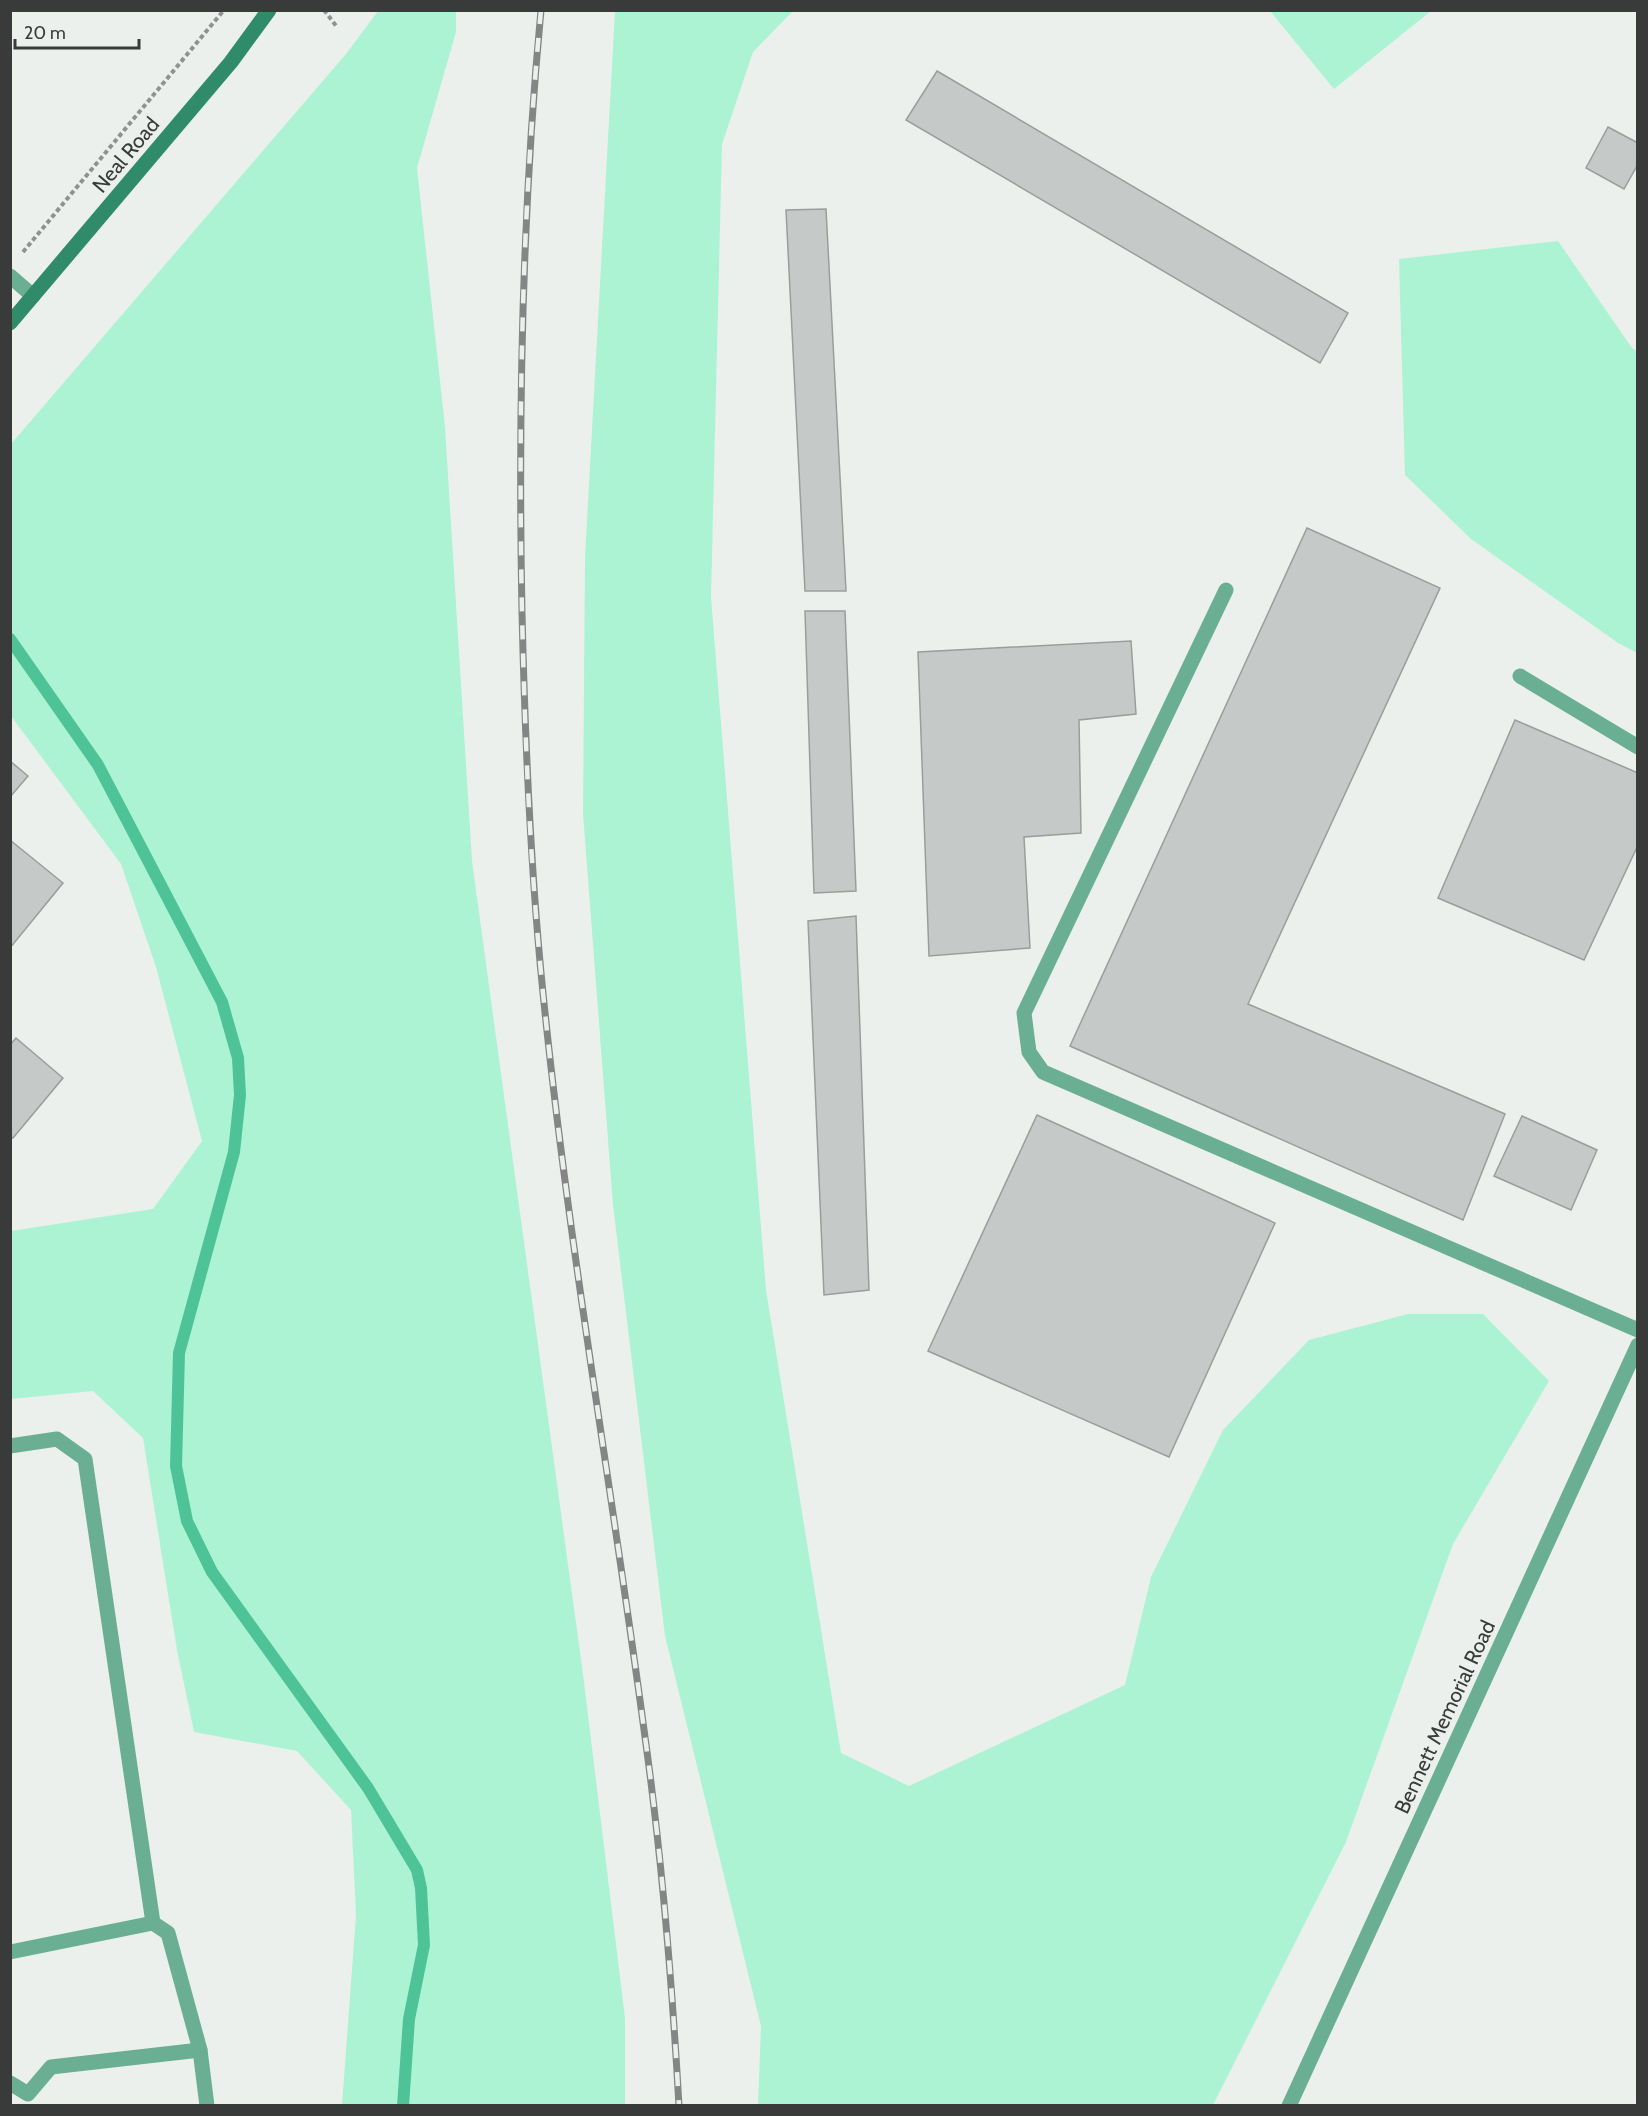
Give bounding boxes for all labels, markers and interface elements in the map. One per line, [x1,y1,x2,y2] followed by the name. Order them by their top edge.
[15,12,140,50] scale bar
[24,22,66,44] text: 20 m
[87,112,164,197] street label: Neal Road
[1389,1616,1500,1817] street label: Bennett Memorial Road

